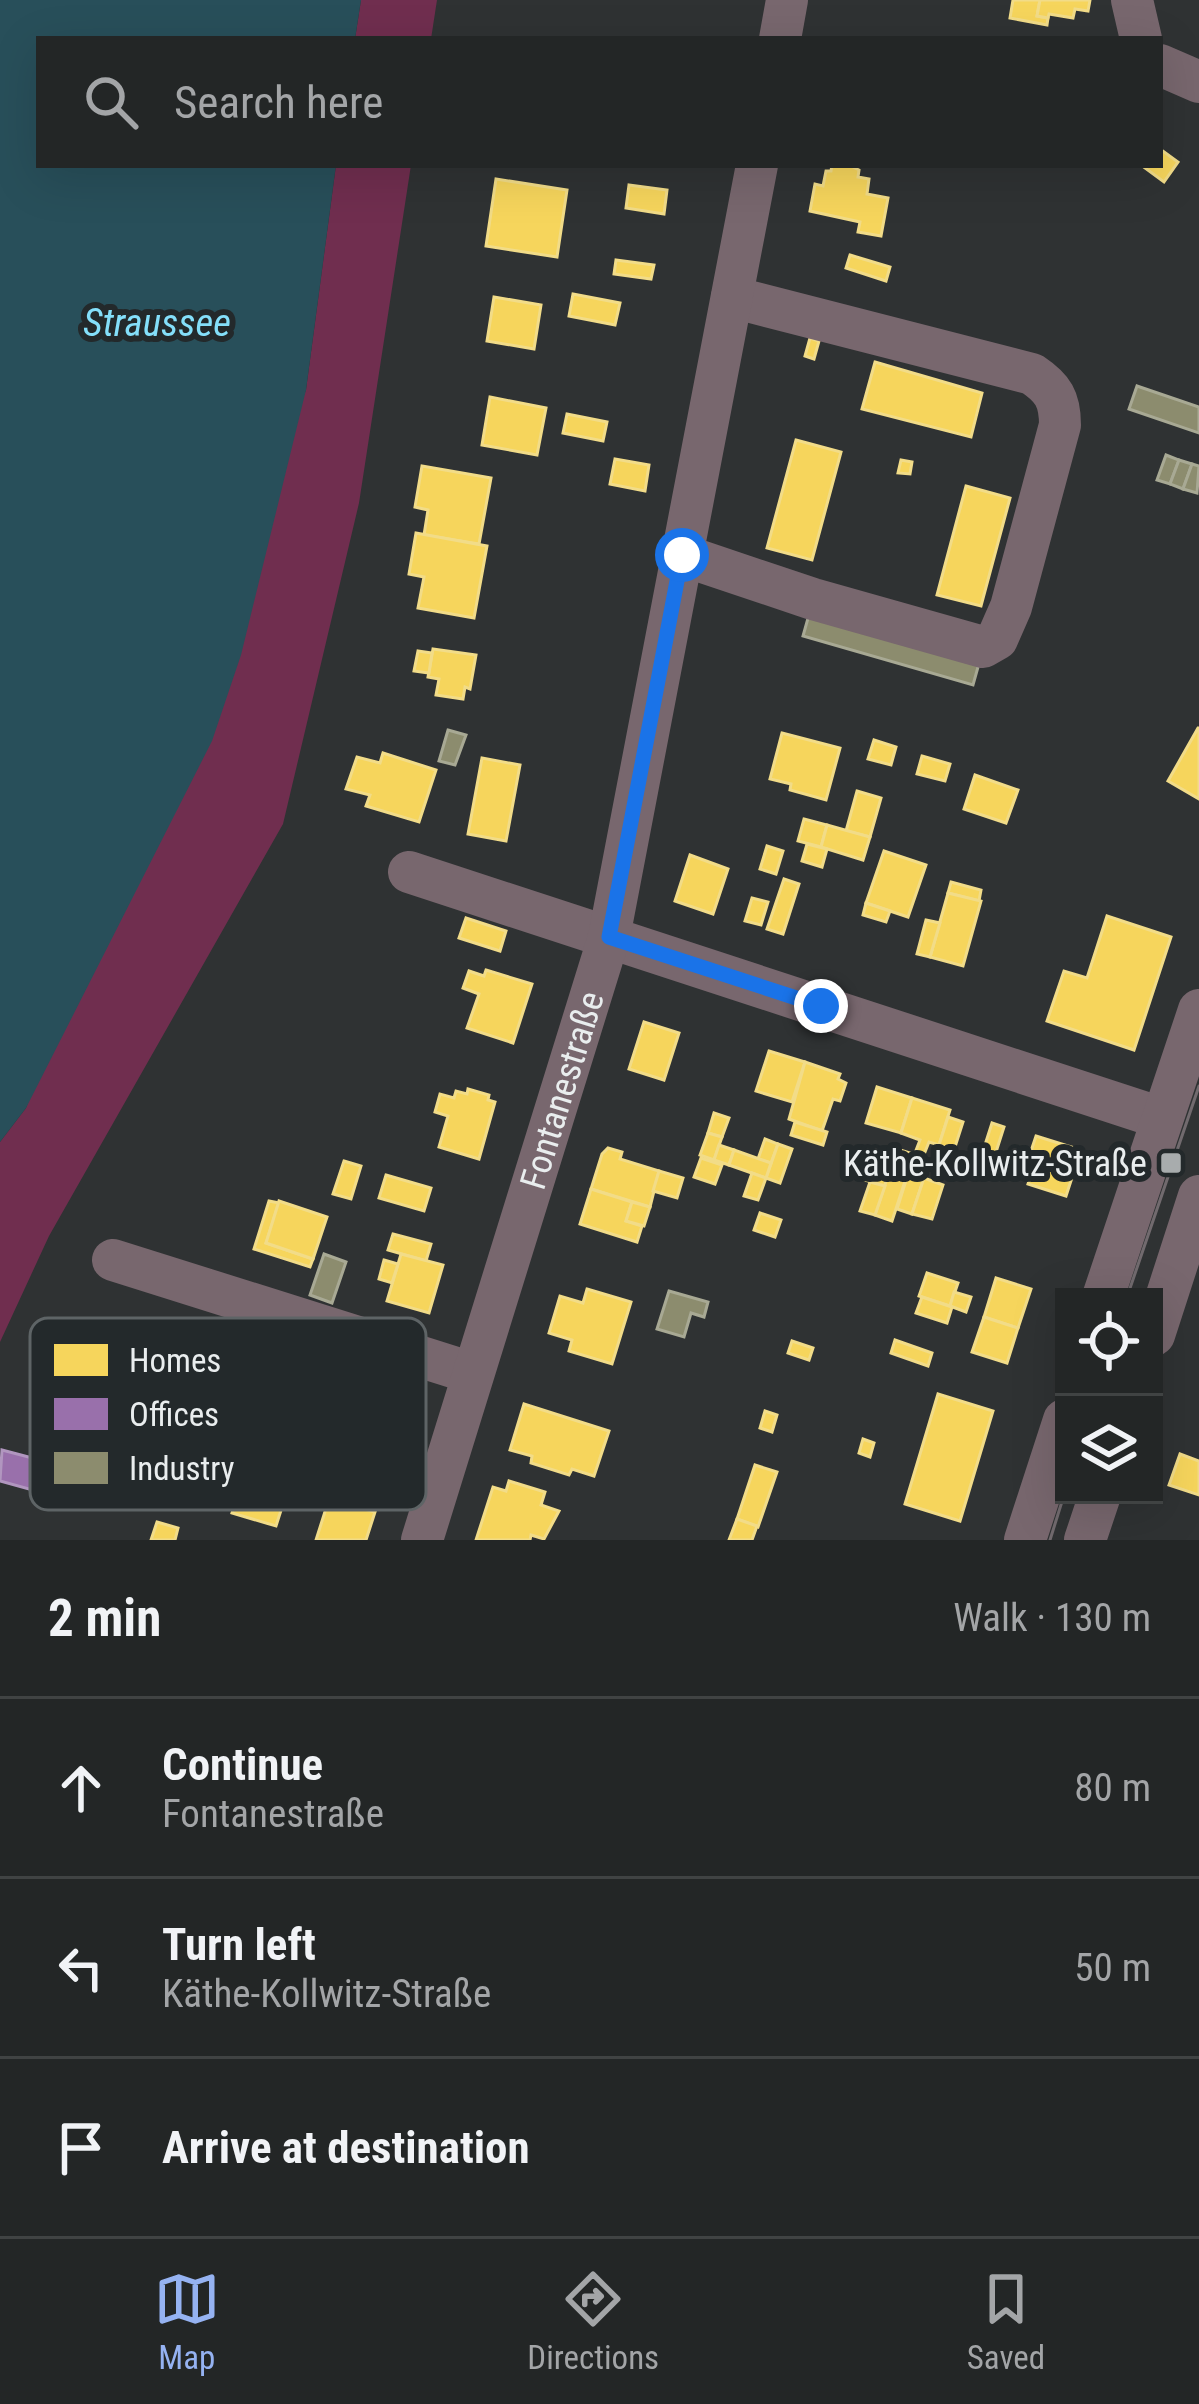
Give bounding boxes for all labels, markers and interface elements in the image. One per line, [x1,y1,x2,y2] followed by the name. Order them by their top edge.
[36,36,1163,168] search box
[78,69,144,135] icon: search
[174,76,383,129] text: Search here
[83,300,231,346] water label: Straussee
[655,528,709,582] route start
[794,979,848,1033] route end
[512,986,613,1195] street label: Fontanestraße
[843,1143,1147,1185] place label: Käthe-Kollwitz-Straße
[1158,1150,1184,1176] marker: Käthe-Kollwitz-Straße
[1055,1288,1163,1504] map controls
[1055,1288,1163,1396] button: locate
[30,1318,426,1510] legend
[129,1341,221,1380] text: Homes
[129,1395,219,1434] text: Offices
[1055,1396,1163,1504] button: layers
[129,1449,235,1488] text: Industry
[48,1589,161,1648] text: 2 min
[953,1595,1151,1641] text: Walk · 130 m
[162,1738,323,1791] text: Continue
[48,1755,114,1821] icon: ahead
[1074,1765,1151,1811] text: 80 m
[162,1791,384,1837] text: Fontanestraße
[162,1918,316,1971] text: Turn left
[48,1935,114,2001] icon: left
[1074,1945,1151,1991] text: 50 m
[162,1971,491,2017] text: Käthe-Kollwitz-Straße
[48,2115,114,2181] icon: arrive
[162,2121,530,2174] text: Arrive at destination
[154,2266,220,2377] tab: Map
[527,2266,659,2377] tab: Directions
[967,2266,1045,2377] tab: Saved

